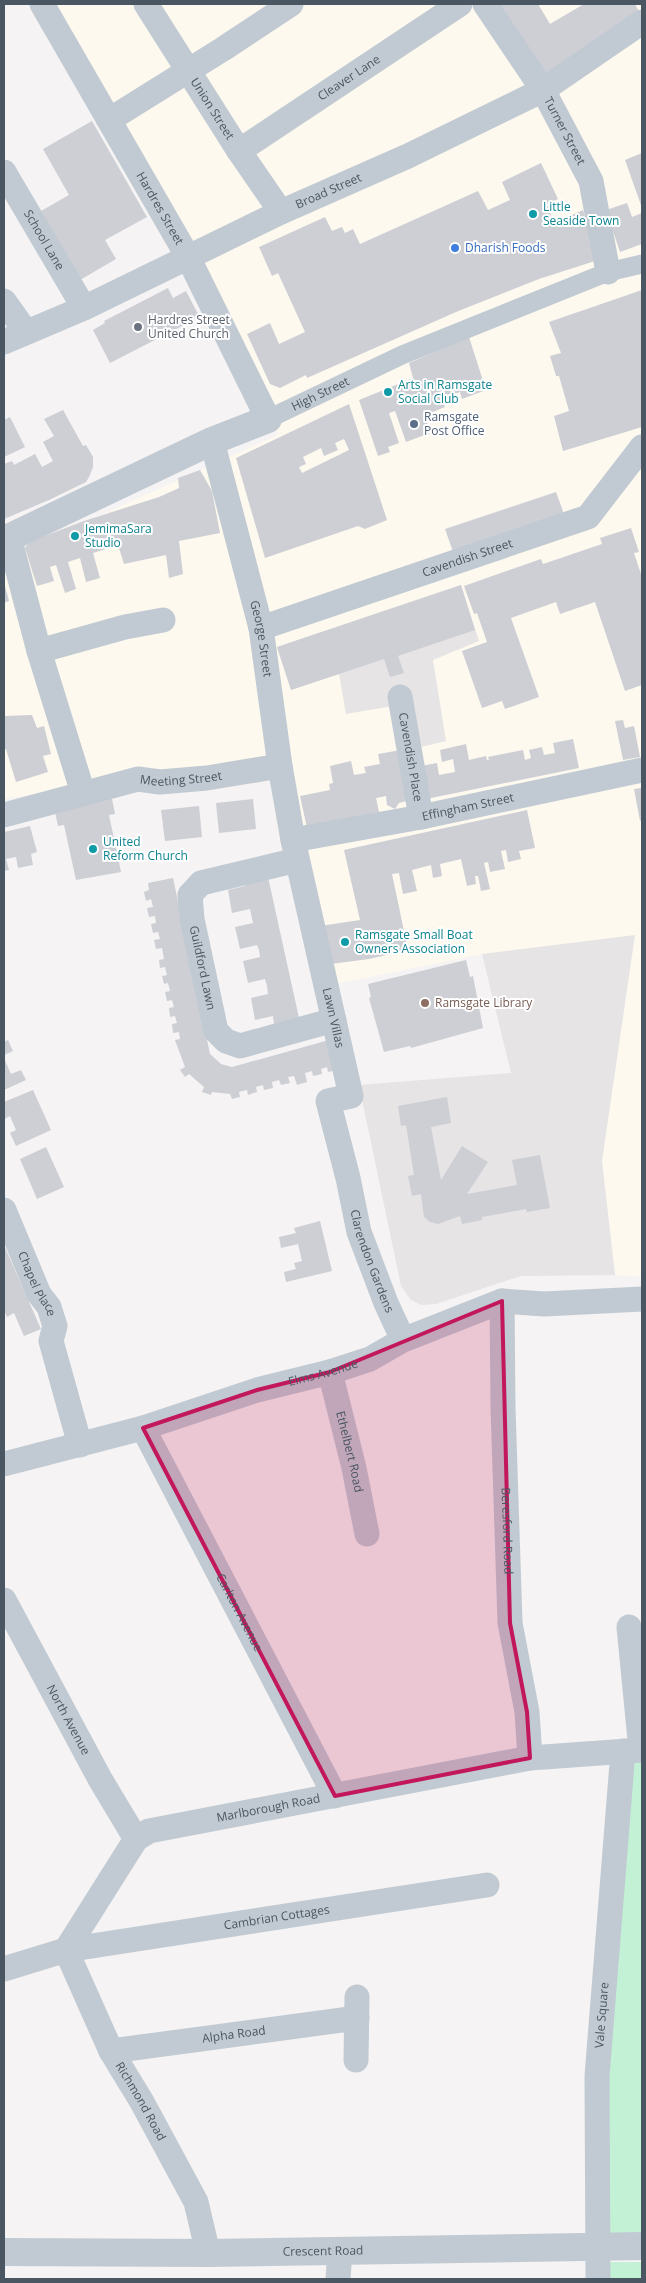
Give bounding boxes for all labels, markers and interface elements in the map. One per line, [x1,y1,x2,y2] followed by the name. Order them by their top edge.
[314,50,383,104] street label: Cleaver Lane
[187,74,239,143] street label: Union Street
[540,94,590,168] street label: Turner Street
[133,168,188,248] street label: Hardres Street
[293,169,364,213] street label: Broad Street
[543,198,619,229] place label: Little Seaside Town
[20,207,69,273] street label: School Lane
[527,208,539,220] marker: Little Seaside Town
[465,239,546,256] place label: Dharish Foods
[449,242,461,254] marker: Dharish Foods
[148,311,230,342] place label: Hardres Street United Church
[132,321,144,333] marker: Hardres Street United Church
[288,372,352,415] street label: High Street
[398,376,492,407] place label: Arts in Ramsgate Social Club
[382,386,394,398] marker: Arts in Ramsgate Social Club
[424,408,485,439] place label: Ramsgate Post Office
[408,418,420,430] marker: Ramsgate Post Office
[84,520,152,551] place label: JemimaSara Studio
[69,530,81,542] marker: JemimaSara Studio
[420,534,515,581] street label: Cavendish Street
[246,599,277,678] street label: George Street
[395,711,427,803] street label: Cavendish Place
[139,767,223,790] street label: Meeting Street
[420,788,515,825] street label: Effingham Street
[103,833,188,864] place label: United Reform Church
[87,843,99,855] marker: United Reform Church
[186,924,220,1011] street label: Guildford Lawn
[355,926,473,957] place label: Ramsgate Small Boat Owners Association
[339,936,351,948] marker: Ramsgate Small Boat Owners Association
[319,986,349,1050] street label: Lawn Villas
[435,994,533,1011] place label: Ramsgate Library
[419,997,431,1009] marker: Ramsgate Library
[347,1208,398,1316] street label: Clarendon Gardens
[14,1248,60,1318] street label: Chapel Place
[286,1354,360,1390] street label: Elms Avenue
[332,1409,368,1494] street label: Ethelbert Road
[498,1487,517,1575] street label: Beresford Road
[212,1570,267,1654] street label: Carlton Avenue
[43,1681,95,1758] street label: North Avenue
[215,1789,321,1826] street label: Marlborough Road
[223,1900,331,1934] street label: Cambrian Cottages
[590,1981,613,2049] street label: Vale Square
[201,2021,267,2047] street label: Alpha Road
[112,2059,170,2144] street label: Richmond Road
[282,2241,364,2260] street label: Crescent Road

